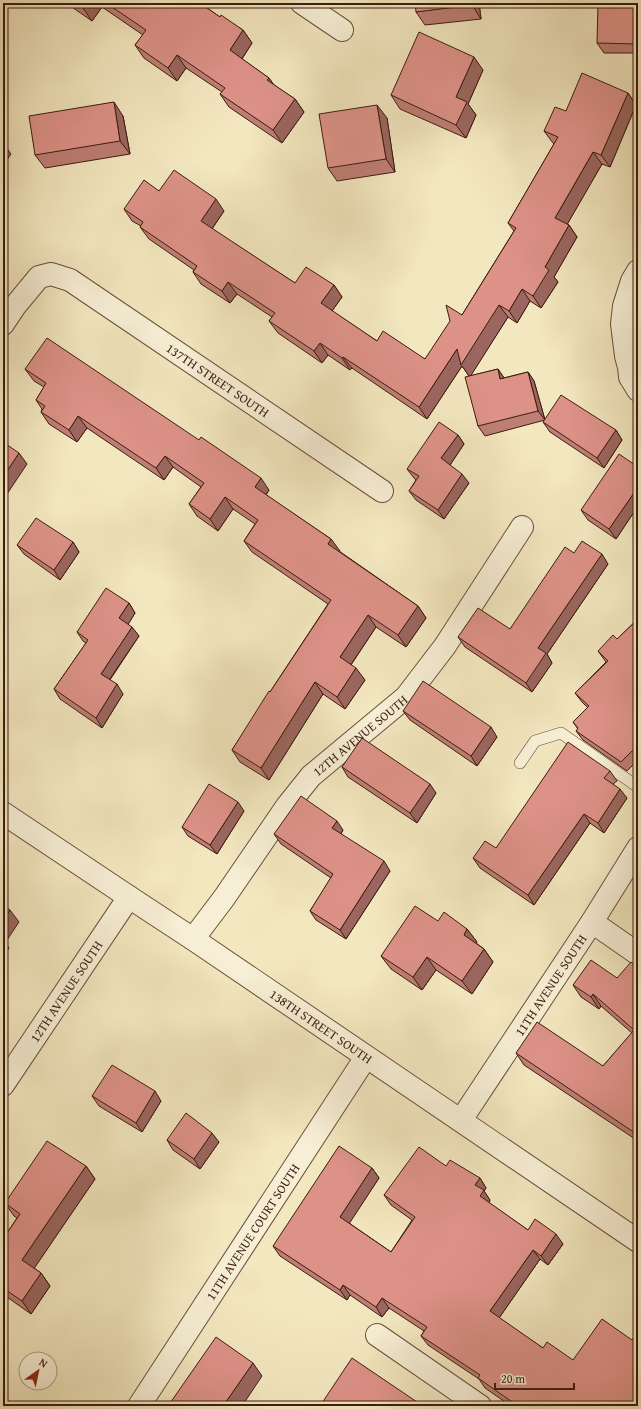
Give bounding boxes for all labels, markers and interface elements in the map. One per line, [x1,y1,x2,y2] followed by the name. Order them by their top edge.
[162,339,273,422] street label: 137TH STREET SOUTH
[309,690,412,781] street label: 12TH AVENUE SOUTH
[510,930,592,1040] street label: 11TH AVENUE SOUTH
[25,937,107,1046] street label: 12TH AVENUE SOUTH
[266,985,377,1068] street label: 138TH STREET SOUTH
[201,1160,304,1304] street label: 11TH AVENUE COURT SOUTH
[18,1351,58,1391] north arrow
[36,1354,51,1372] text: N
[495,1365,574,1391] scale bar
[501,1370,525,1387] text: 20 m

